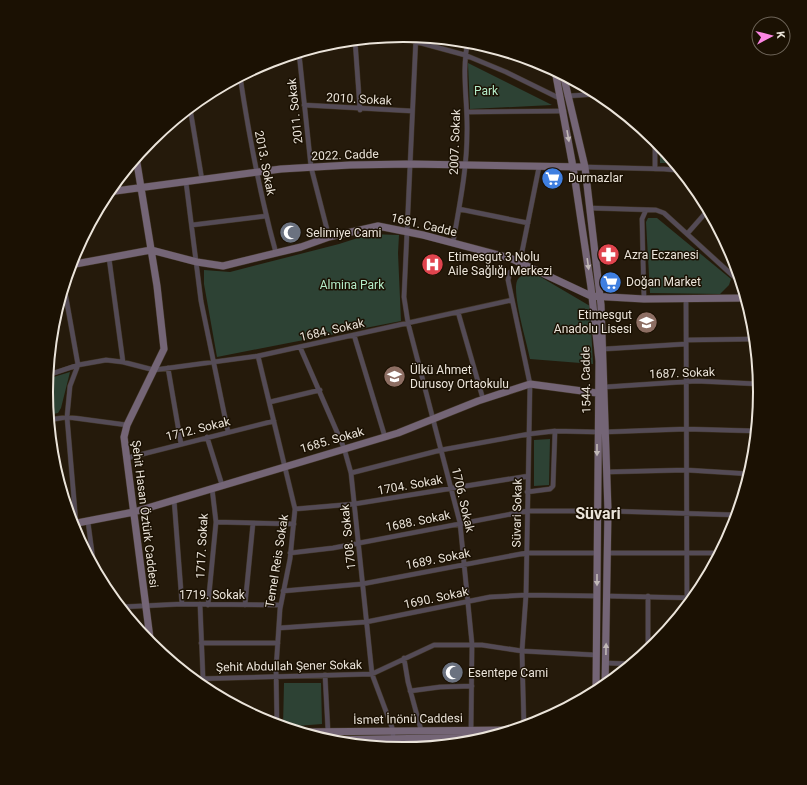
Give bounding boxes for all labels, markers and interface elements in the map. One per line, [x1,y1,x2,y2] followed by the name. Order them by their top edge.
[751,16,791,56] north arrow
[774,31,787,40] text: K
[285,77,305,144] street label: 2011. Sokak
[474,84,499,98] park label: Park
[326,90,393,108] street label: 2010. Sokak
[447,108,463,175] street label: 2007. Sokak
[252,129,278,198] street label: 2013. Sokak
[565,130,571,142] one-way arrow
[311,147,379,163] street label: 2022. Cadde
[540,165,566,191] supermarket icon: Durmazlar
[568,171,623,185] place label: Durmazlar
[390,211,458,239] street label: 1681. Cadde
[278,220,304,246] mosque icon: Selimiye Cami
[306,226,382,240] place label: Selimiye Cami
[595,242,621,268] pharmacy icon: Azra Eczanesi
[624,248,699,262] place label: Azra Eczanesi
[448,250,552,278] place label: Etimesgut 3 Nolu Aile Sağlığı Merkezi
[419,251,445,277] hospital icon: Etimesgut 3 Nolu Aile Sağlığı Merkezi
[585,258,591,270] one-way arrow
[598,269,624,295] supermarket icon: Doğan Market
[626,275,701,289] place label: Doğan Market
[320,278,385,292] park label: Almina Park
[554,308,632,336] place label: Etimesgut Anadolu Lisesi
[634,309,660,335] school or university icon: Etimesgut Anadolu Lisesi
[298,316,367,344] street label: 1684. Sokak
[578,346,594,414] street label: 1544. Cadde
[410,362,509,391] place label: Ülkü Ahmet Durusoy Ortaokulu
[381,364,407,390] school or university icon: Ülkü Ahmet Durusoy Ortaokulu
[649,365,716,381] street label: 1687. Sokak
[164,414,232,444] street label: 1712. Sokak
[298,424,366,456] street label: 1685. Sokak
[129,439,162,589] street label: Şehit Hasan Öztürk Caddesi
[594,444,600,457] one-way arrow
[449,466,477,535] street label: 1706. Sokak
[376,472,445,498] street label: 1704. Sokak
[509,478,525,547] street label: Süvari Sokak
[338,503,358,570] street label: 1708. Sokak
[575,504,621,523] district label: Süvari
[384,508,453,534] street label: 1688. Sokak
[193,512,211,579] street label: 1717. Sokak
[263,512,291,609] street label: Temel Reis Sokak
[404,546,473,572] street label: 1689. Sokak
[594,574,600,587] one-way arrow
[402,584,471,612] street label: 1690. Sokak
[179,588,246,602] street label: 1719. Sokak
[603,642,609,655] one-way arrow
[216,658,363,674] street label: Şehit Abdullah Şener Sokak
[440,660,466,686] mosque icon: Esentepe Cami
[468,666,548,680] place label: Esentepe Cami
[353,710,463,727] street label: İsmet İnönü Caddesi

